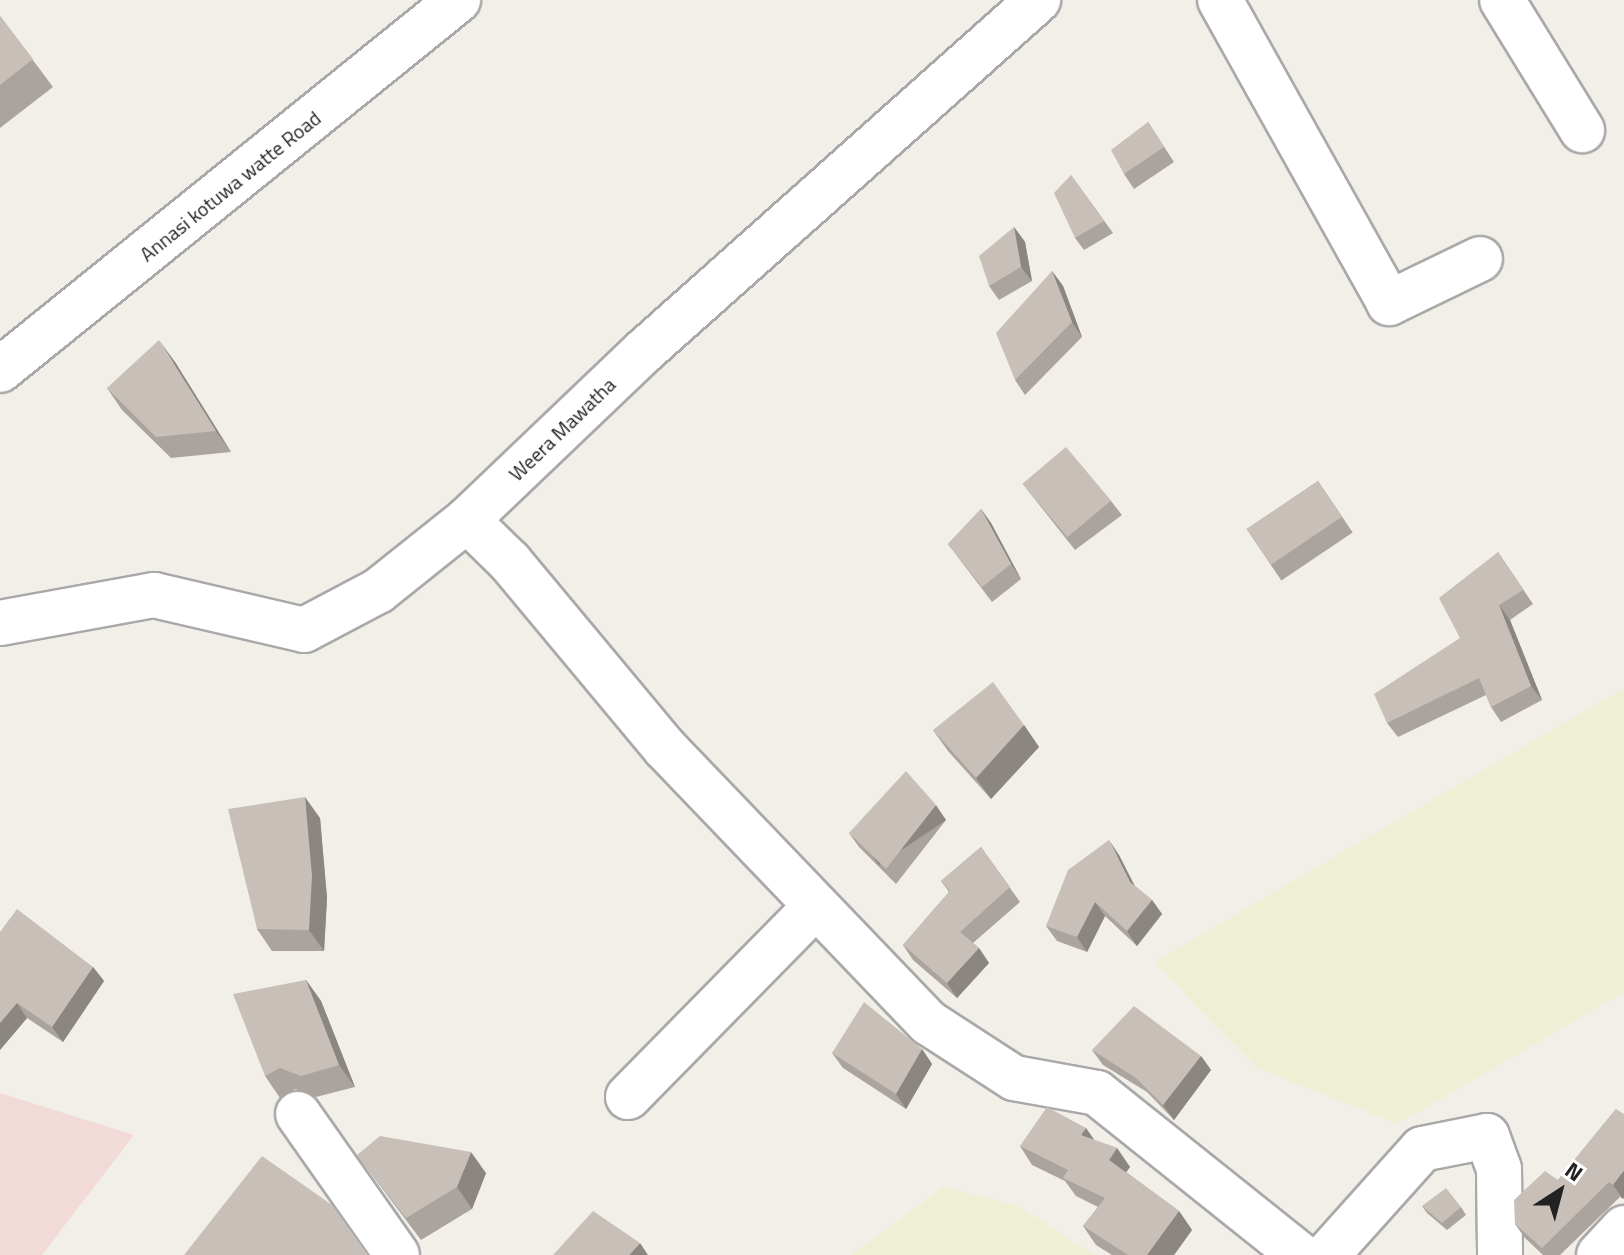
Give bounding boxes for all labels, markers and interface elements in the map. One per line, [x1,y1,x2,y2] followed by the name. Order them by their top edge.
[135,106,325,266] street label: Annasi kotuwa watte Road
[504,372,620,486] street label: Weera Mawatha
[1520,1151,1600,1231] north arrow
[1558,1153,1590,1190] text: N

